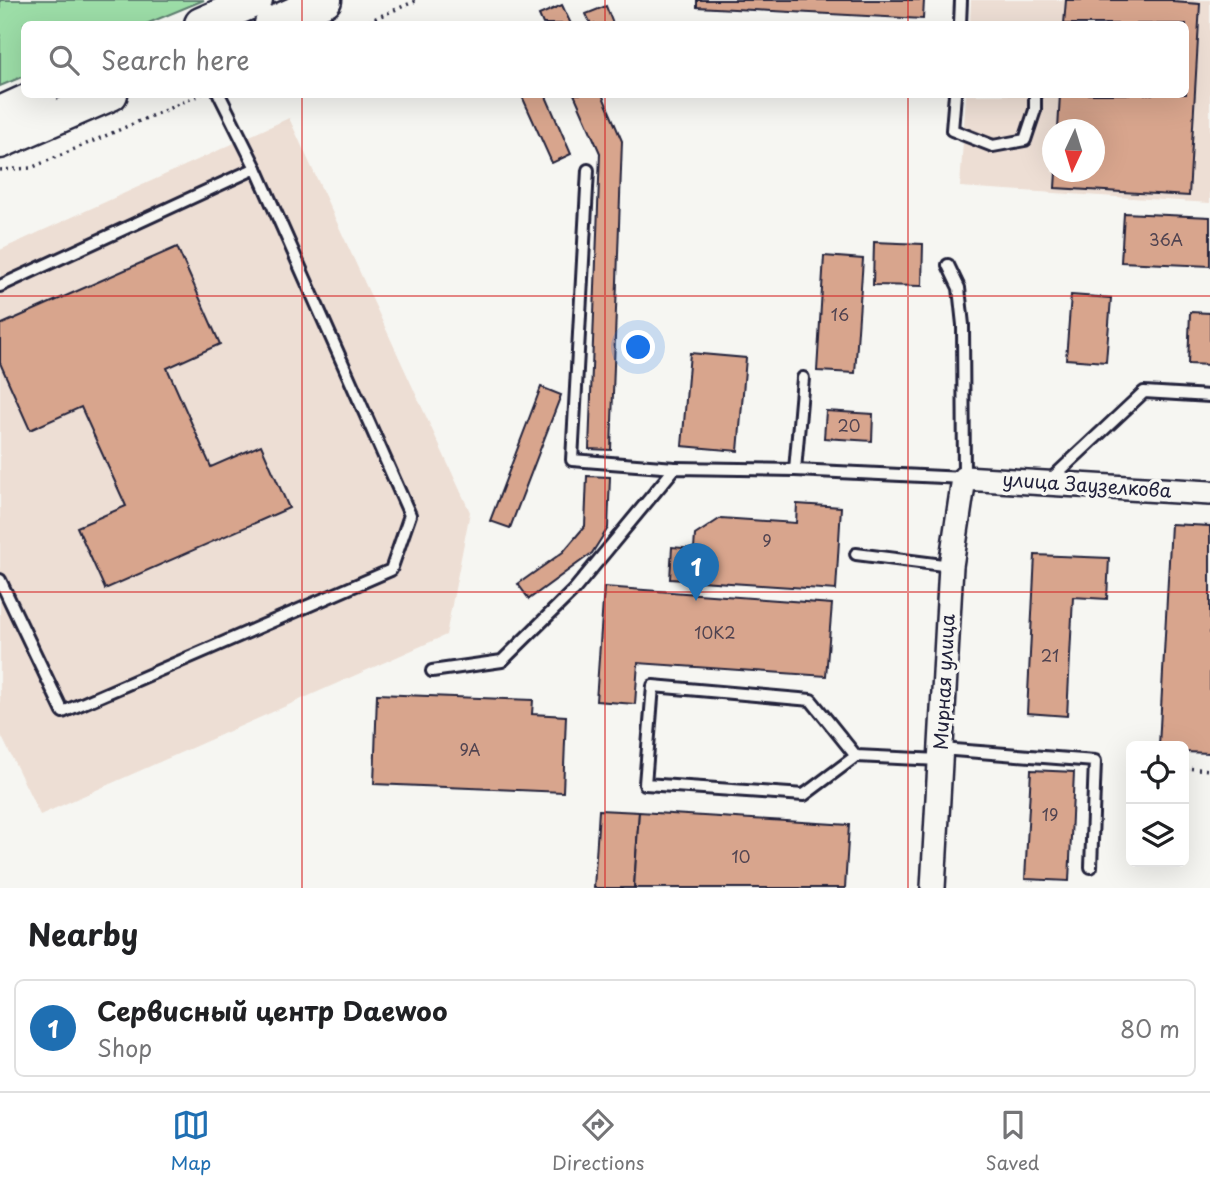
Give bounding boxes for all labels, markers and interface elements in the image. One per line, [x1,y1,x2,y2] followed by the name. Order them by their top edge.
[21,21,1189,98] search box
[101,40,250,79] text: Search here
[45,41,83,79] icon: search
[1042,119,1105,182] north arrow
[1149,227,1183,251] house number: 36А
[831,302,849,326] house number: 16
[621,330,655,364] your location
[838,413,860,437] house number: 20
[1002,464,1173,504] street label: улица Заузелкова
[762,528,772,552] house number: 9
[673,543,719,601] pin: 1
[925,613,961,751] street label: Мирная улица
[694,620,736,644] house number: 10К2
[1041,643,1059,667] house number: 21
[459,737,481,761] house number: 9А
[1126,741,1189,867] map controls
[1126,741,1189,804] button: locate
[1042,802,1058,826] house number: 19
[1126,804,1189,867] button: layers
[732,844,750,868] house number: 10
[28,911,138,956] text: Nearby
[97,991,447,1030] text: Сервисный центр Daewoo
[48,1011,59,1046] text: 1
[1120,1011,1180,1046] text: 80 m
[97,1030,152,1065] text: Shop
[171,1106,211,1176] tab: Map
[552,1106,645,1176] tab: Directions
[986,1106,1039,1176] tab: Saved

